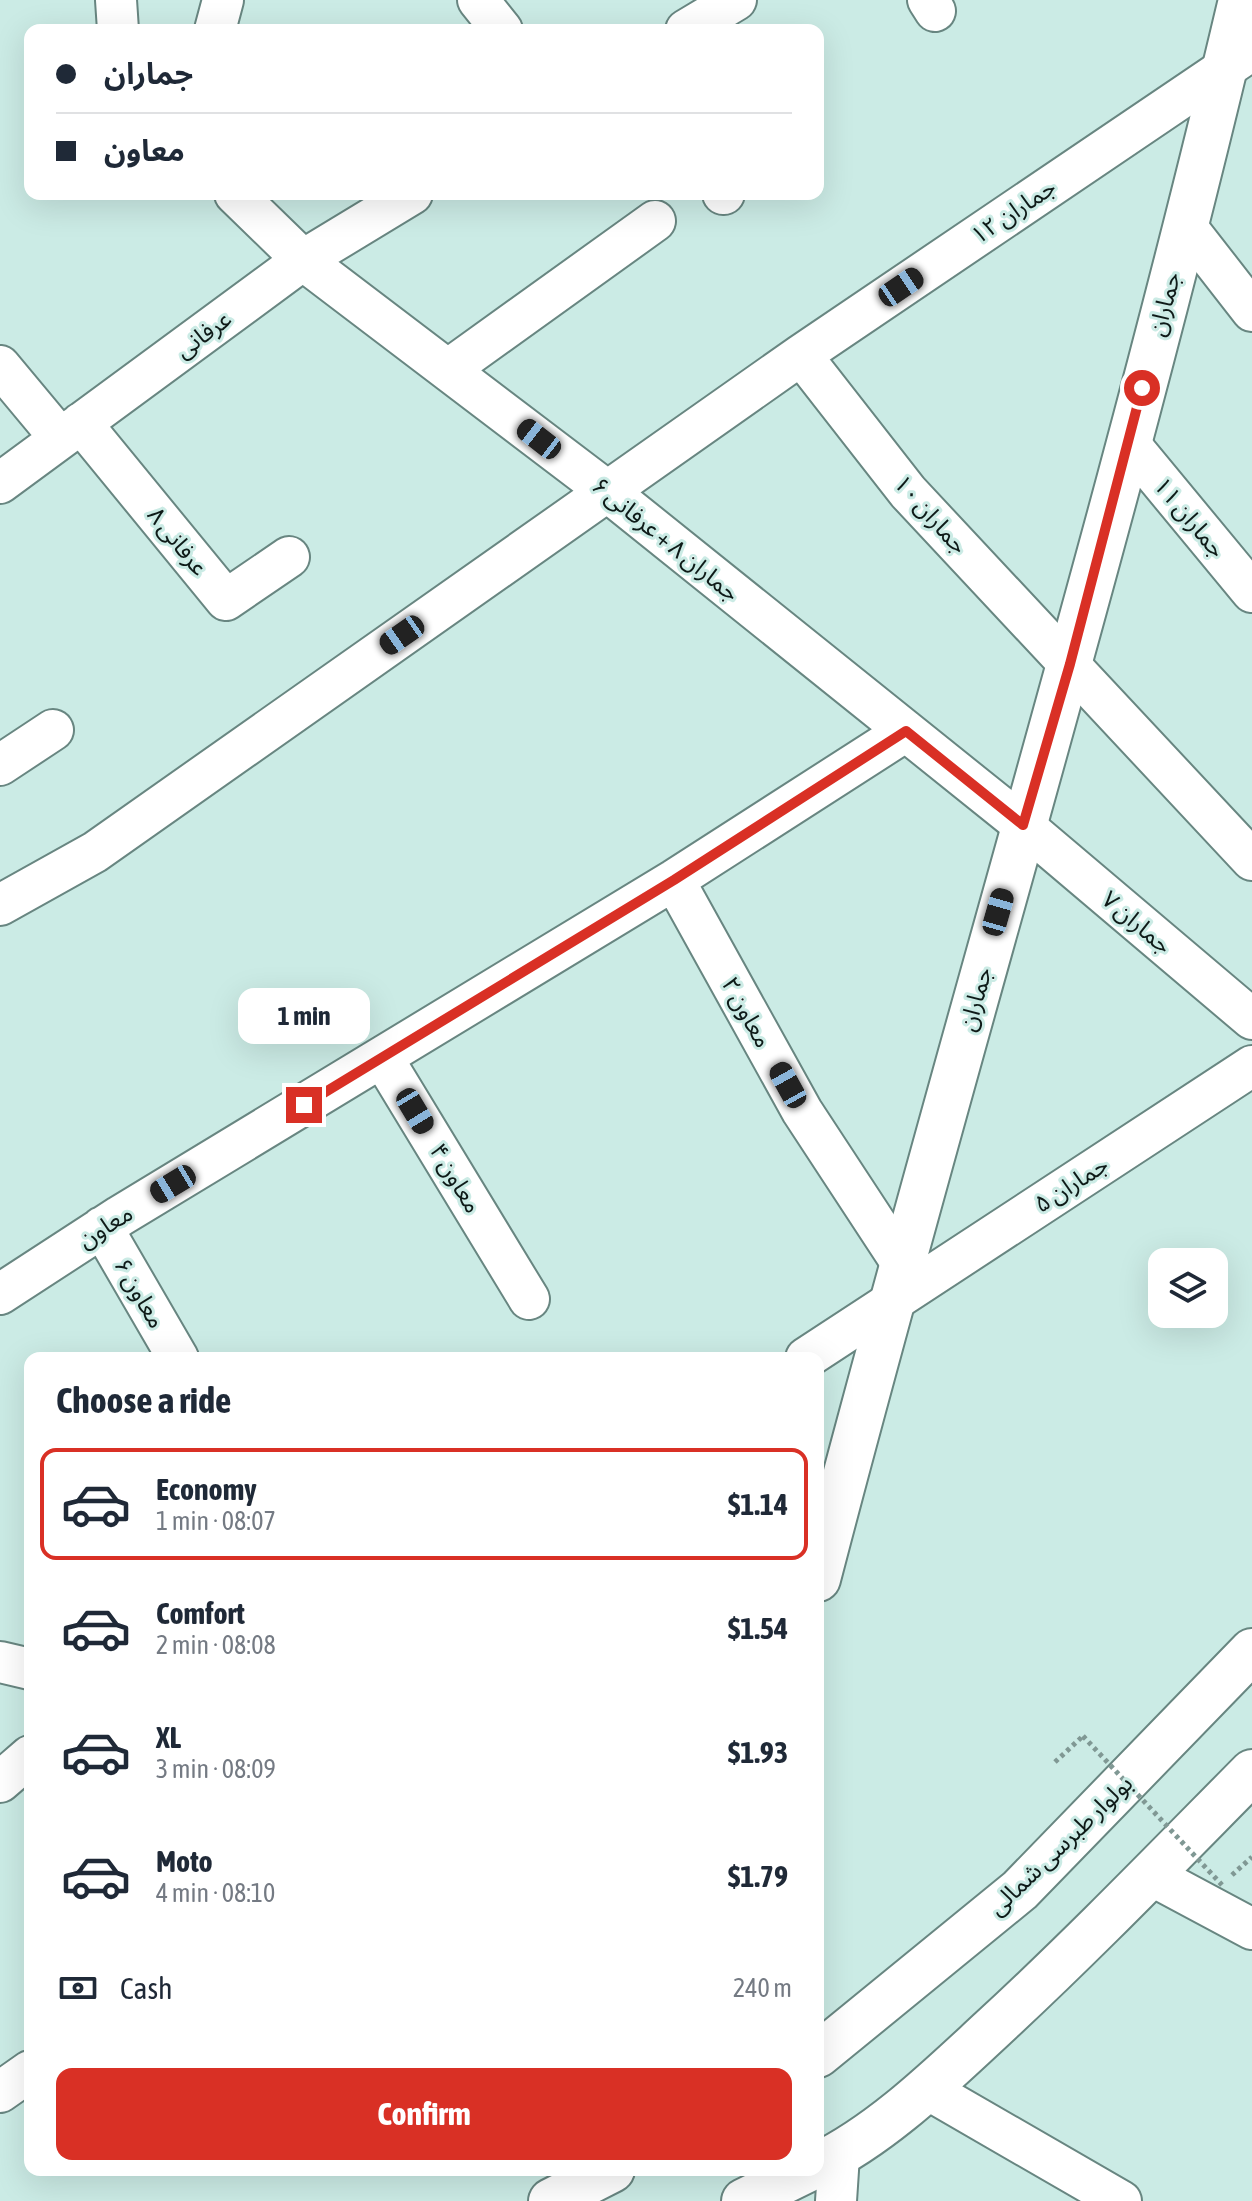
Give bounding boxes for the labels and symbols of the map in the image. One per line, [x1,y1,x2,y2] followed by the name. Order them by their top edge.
[966,173,1061,250] street label: جماران ۱۲
[874,264,928,310] car
[1143,269,1186,339] street label: جماران
[170,305,237,364] street label: عرفانی
[1124,370,1160,406] route start
[513,415,565,463] car
[888,469,973,559] street label: جماران ۱۰
[586,472,745,607] street label: جماران ۸ + عرفانی ۶
[1148,472,1231,563] street label: جماران ۱۱
[142,502,214,581] street label: عرفانی ۸
[375,611,429,659] car
[1096,885,1177,960] street label: جماران ۷
[980,886,1016,938] car
[953,964,998,1034] street label: جماران
[716,972,777,1052] street label: معاون ۲
[238,989,370,1045] callout: 1 min
[766,1058,810,1112] car
[392,1084,438,1138] car
[286,1087,322,1123] route end
[424,1138,487,1218] street label: معاون ۴
[1029,1150,1113,1219] street label: جماران ۵
[146,1161,200,1207] car
[73,1199,138,1254] street label: معاون
[108,1253,171,1333] street label: معاون ۶
[982,1769,1138,1921] street label: بولوار طبرسی شمالی

